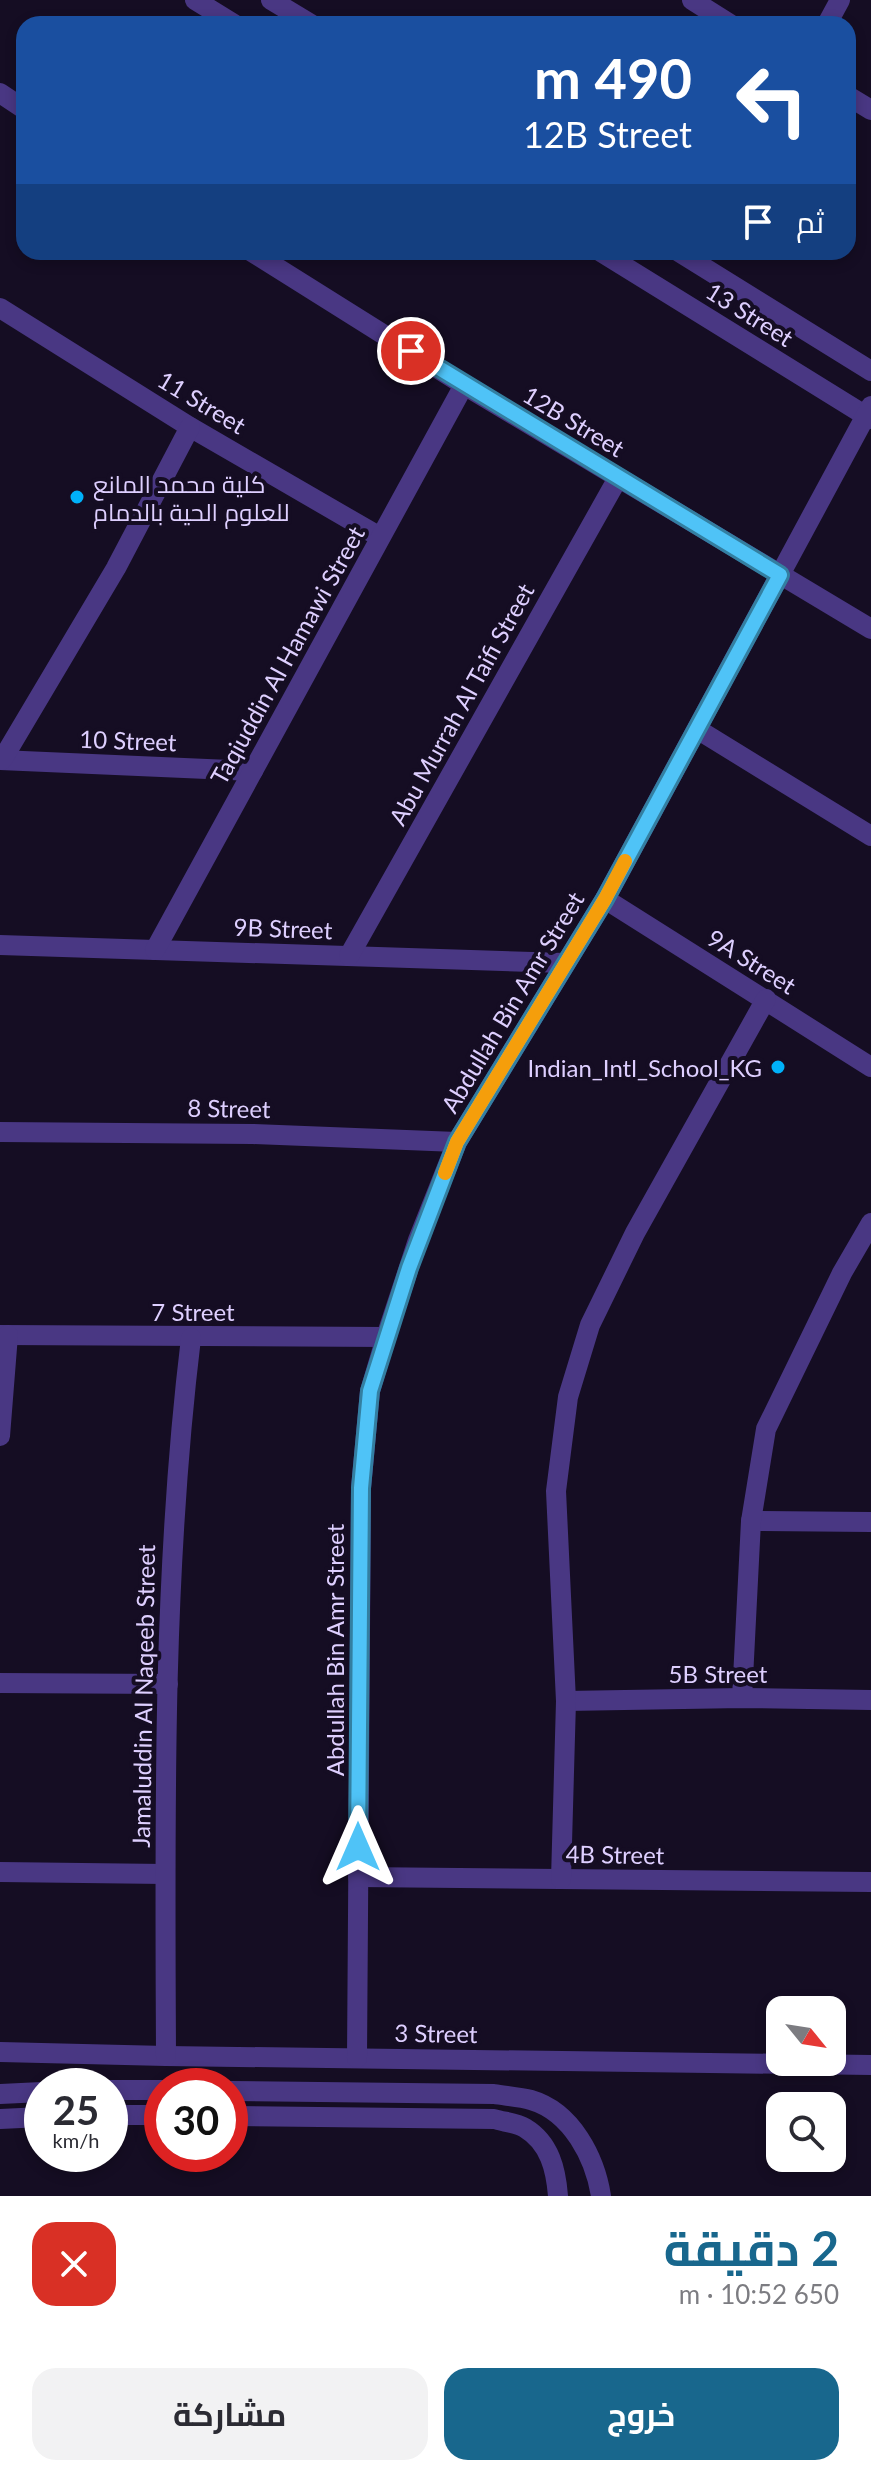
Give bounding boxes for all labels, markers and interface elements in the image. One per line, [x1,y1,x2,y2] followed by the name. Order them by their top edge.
[534,44,692,111] text: 490 m
[720,48,824,152] icon: left
[523,112,692,156] text: 12B Street
[736,200,780,244] icon: arrive
[796,203,824,239] text: ثم
[701,276,799,352] street label: 13 Street
[377,317,445,385] pin
[389,329,433,373] icon: arrive
[153,365,251,440] street label: 11 Street
[518,380,630,463] street label: 12B Street
[93,469,290,529] place label: كلية محمد المانع للعلوم الحية بالدمام
[68,488,86,506] marker: كلية محمد المانع للعلوم الحية بالدمام
[204,520,370,789] street label: Taqiuddin Al Hamawi Street
[382,578,540,830] street label: Abu Murrah Al Taifi Street
[79,724,177,756] street label: 10 Street
[435,886,590,1118] street label: Abdullah Bin Amr Street
[233,912,333,944] street label: 9B Street
[702,923,802,1000] street label: 9A Street
[527,1053,762,1082] place label: Indian_Intl_School_KG
[769,1058,787,1076] marker: Indian_Intl_School_KG
[187,1093,271,1123] street label: 8 Street
[151,1297,235,1326] street label: 7 Street
[320,1523,349,1776] street label: Abdullah Bin Amr Street
[126,1544,160,1848] street label: Jamaluddin Al Naqeeb Street
[669,1659,768,1688] street label: 5B Street
[316,1805,400,1889] position arrow
[565,1839,665,1869] street label: 4B Street
[766,1996,846,2076] north arrow
[766,1996,846,2172] map controls
[394,2018,478,2048] street label: 3 Street
[144,2068,248,2172] speed limit sign: 30
[53,2086,99,2134] text: 25
[766,2092,846,2172] button: search
[53,2128,99,2152] text: km/h
[664,2219,839,2276] text: 2 دقيقة
[32,2222,116,2306] button: close
[679,2278,839,2310] text: 650 m · 10:52
[32,2368,428,2460] button: مشاركة
[444,2368,839,2460] button: خروج

